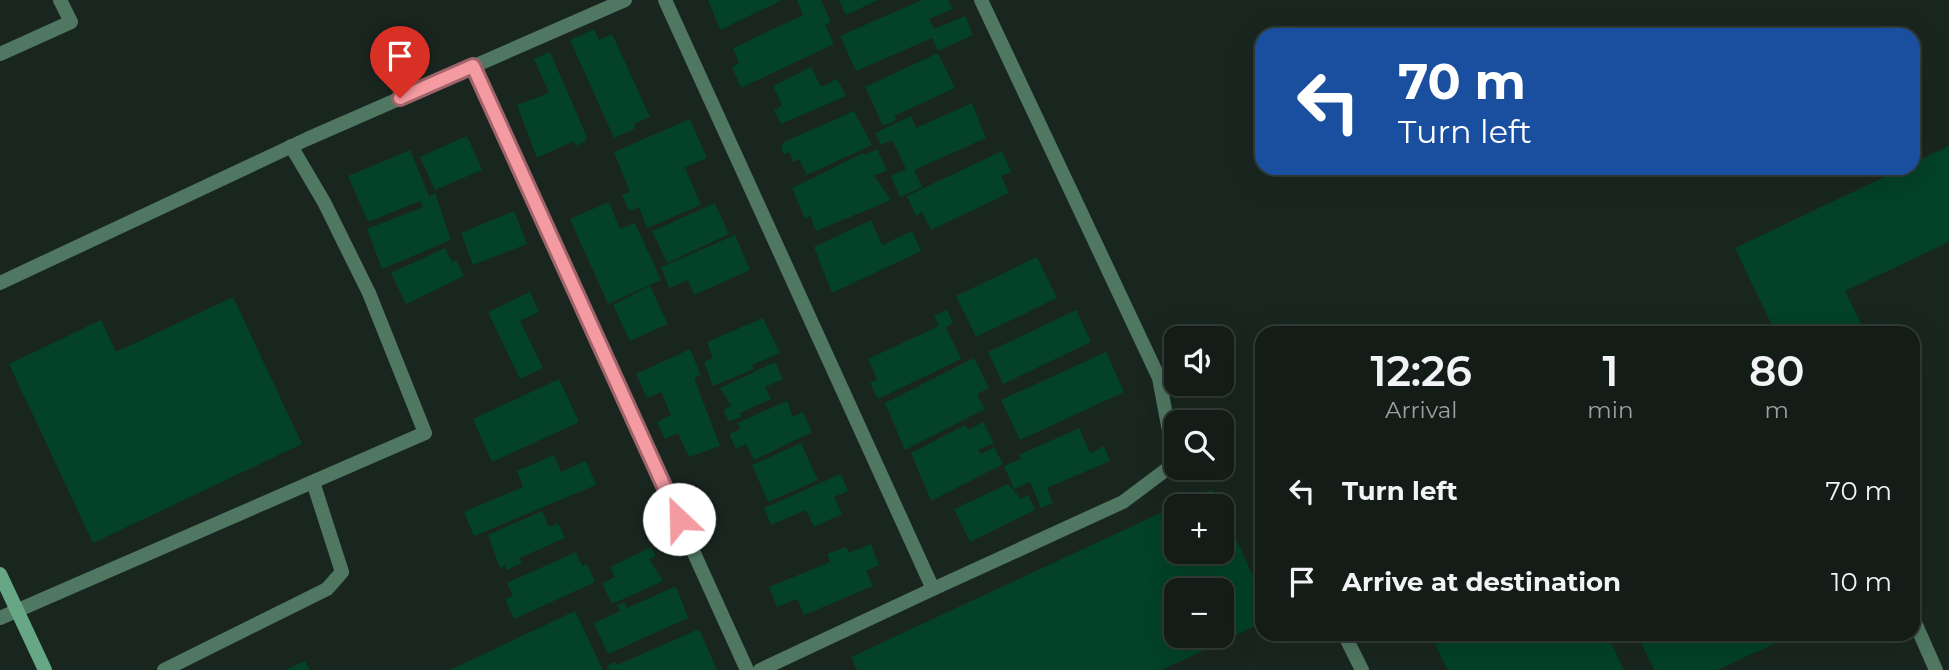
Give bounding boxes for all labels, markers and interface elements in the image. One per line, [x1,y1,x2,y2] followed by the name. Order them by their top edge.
[370,26,430,98] pin
[381,37,419,75] icon: arrive
[1398,52,1526,111] text: 70 m
[1283,56,1374,147] icon: left
[1398,112,1532,151] text: Turn left
[1164,326,1234,648] map controls
[1164,326,1234,396] button: sound
[1370,345,1472,397] text: 12:26
[1602,345,1618,397] text: 1
[1749,345,1805,397] text: 80
[1385,396,1457,424] text: Arrival
[1587,396,1633,424] text: min
[1765,396,1789,424] text: m
[1164,410,1234,480] button: search
[1283,472,1321,510] icon: left
[1342,475,1458,507] text: Turn left
[1826,475,1892,507] text: 70 m
[642,482,716,556] position arrow
[1164,494,1234,564] button: +
[1283,563,1321,601] icon: arrive
[1342,566,1621,598] text: Arrive at destination
[1831,566,1892,598] text: 10 m
[1164,578,1234,648] button: −

